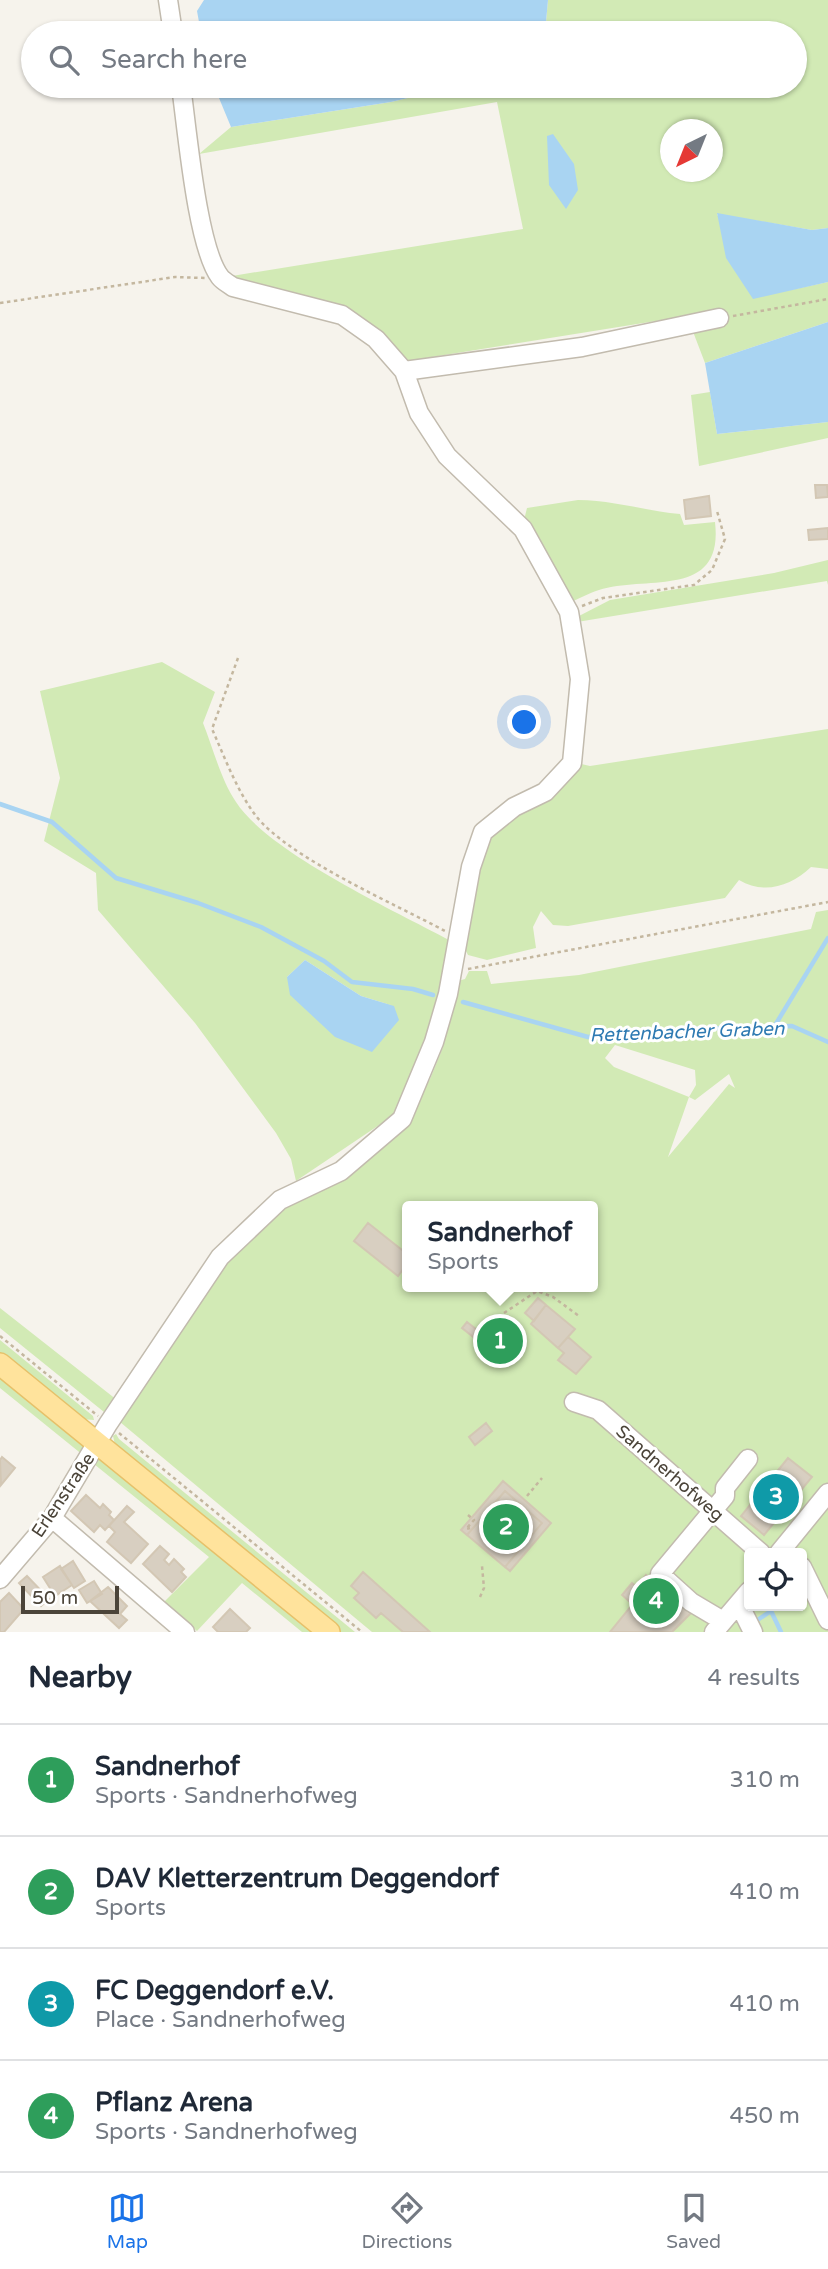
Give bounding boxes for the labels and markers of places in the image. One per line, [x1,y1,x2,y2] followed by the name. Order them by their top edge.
[477,1315,523,1367] pin: 1
[753,1471,799,1523] pin: 3
[483,1501,529,1553] pin: 2
[633,1575,679,1627] pin: 4

